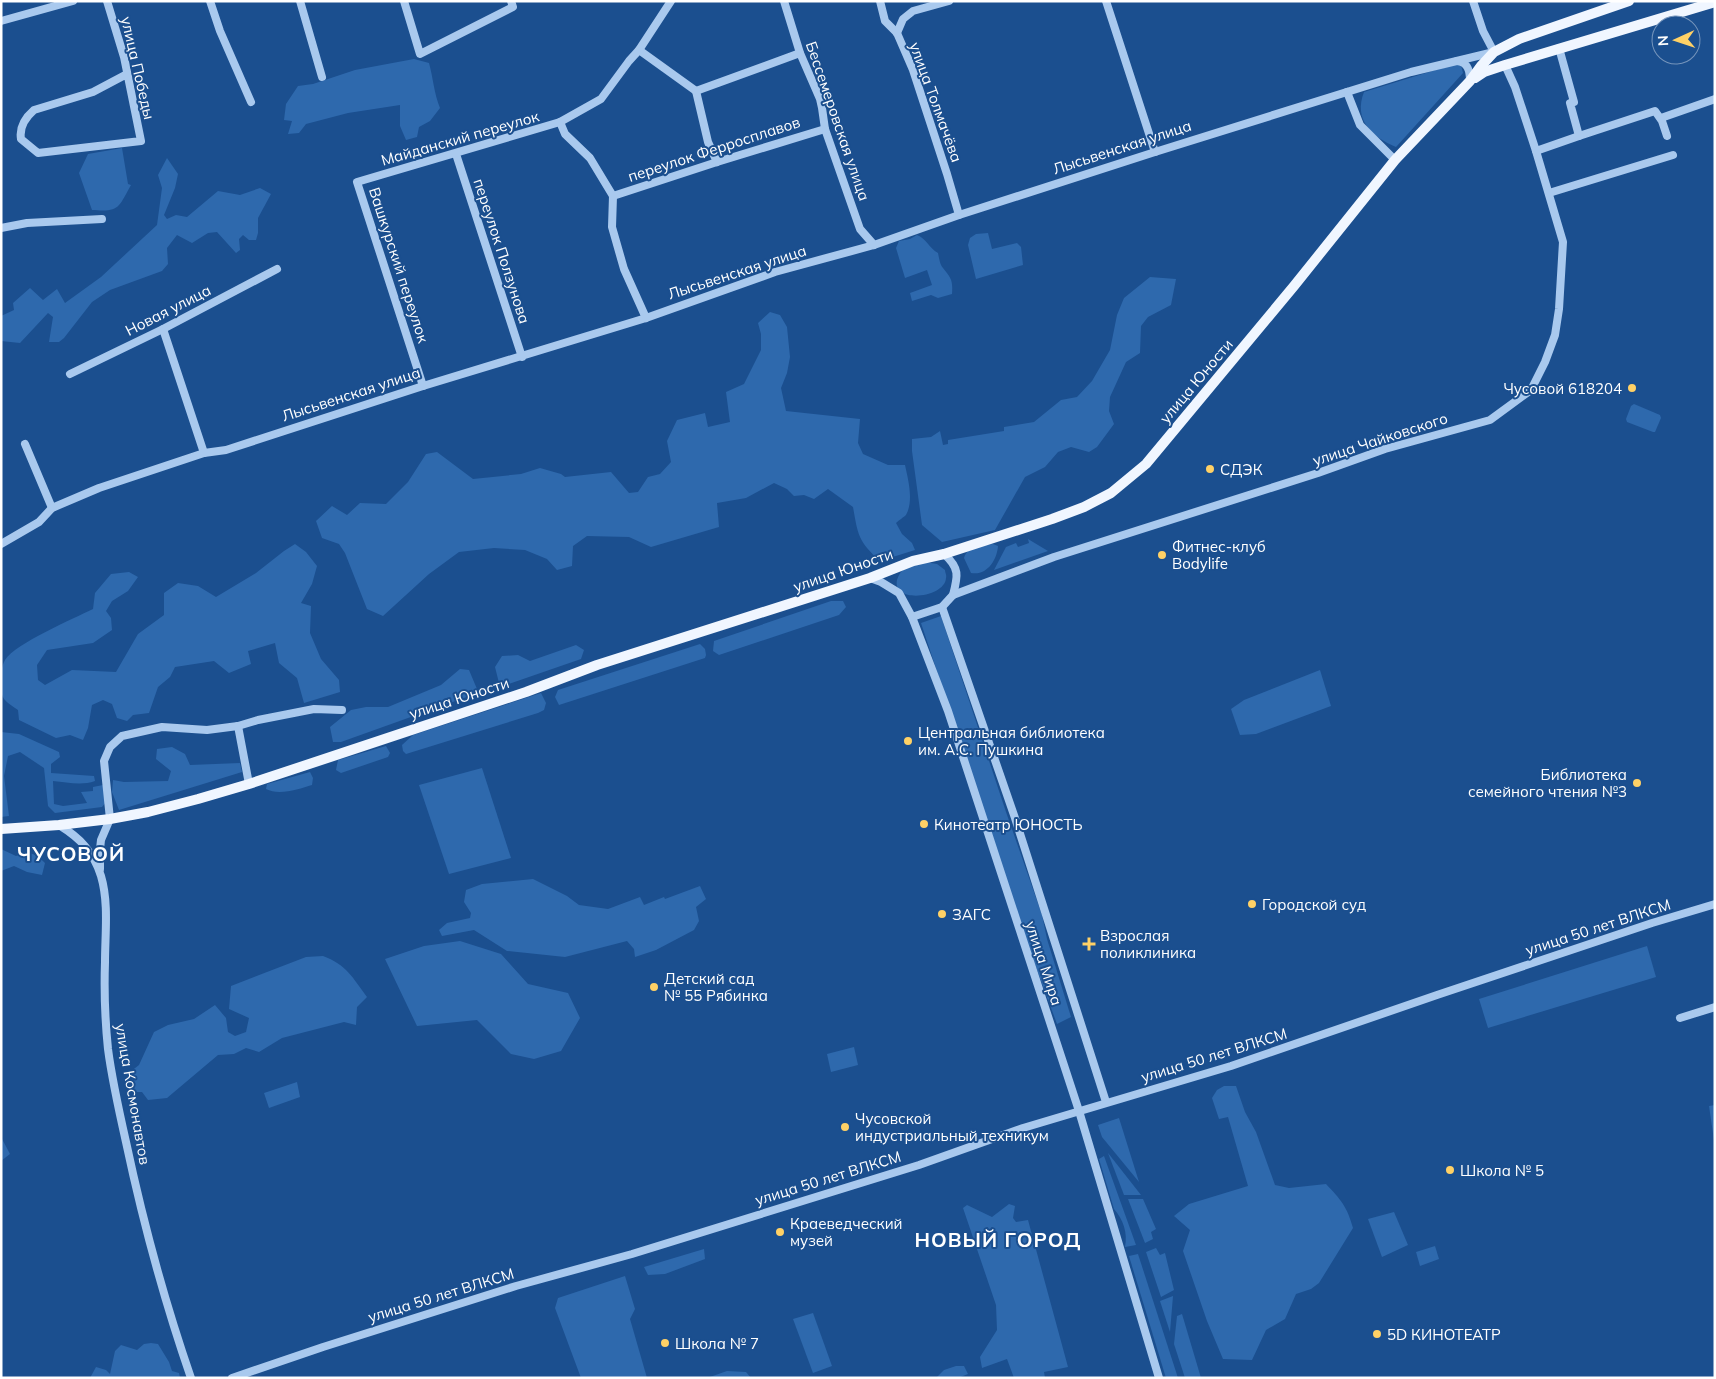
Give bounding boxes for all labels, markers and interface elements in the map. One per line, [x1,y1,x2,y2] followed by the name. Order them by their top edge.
[117,15,159,121] street label: улица Победы
[1651,15,1701,65] north arrow
[1654,35,1672,46] text: N
[802,39,874,203] street label: Бессемеровская улица
[905,39,967,165] street label: улица Толмачёва
[379,106,542,170] street label: Майданский переулок
[625,112,803,186] street label: переулок Ферросплавов
[1050,116,1194,178] street label: Лысьвенская улица
[470,176,534,326] street label: переулок Ползунова
[365,185,433,346] street label: Вашкурский переулок
[665,241,809,303] street label: Лысьвенская улица
[122,280,214,340] street label: Новая улица
[1155,335,1237,427] street label: улица Юности
[279,363,423,425] street label: Лысьвенская улица
[1503,379,1622,398] place label: Чусовой 618204
[1626,382,1638,394] marker: Чусовой 618204
[1310,408,1450,470] street label: улица Чайковского
[1220,460,1263,479] place label: СДЭК
[1204,463,1216,475] marker: СДЭК
[1172,537,1266,573] place label: Фитнес-клуб Bodylife
[791,544,895,596] street label: улица Юности
[1156,549,1168,561] marker: Фитнес-клуб Bodylife
[406,673,512,723] street label: улица Юности
[918,723,1105,759] place label: Центральная библиотека им. А.С. Пушкина
[902,735,914,747] marker: Центральная библиотека им. А.С. Пушкина
[1468,765,1627,801] place label: Библиотека семейного чтения №3
[1631,777,1643,789] marker: Библиотека семейного чтения №3
[934,815,1083,834] place label: Кинотеатр ЮНОСТЬ
[918,818,930,830] marker: Кинотеатр ЮНОСТЬ
[17,841,125,866] district label: ЧУСОВОЙ
[1262,895,1366,914] place label: Городской суд
[1523,895,1673,959] street label: улица 50 лет ВЛКСМ
[1246,898,1258,910] marker: Городской суд
[952,905,991,924] place label: ЗАГС
[936,908,948,920] marker: ЗАГС
[1021,918,1067,1008] street label: улица Мира
[1100,926,1196,962] place label: Взрослая поликлиника
[1082,937,1096,951] marker: Взрослая поликлиника
[664,969,768,1005] place label: Детский сад № 55 Рябинка
[648,981,660,993] marker: Детский сад № 55 Рябинка
[111,1022,155,1166] street label: улица Космонавтов
[1139,1024,1289,1086] street label: улица 50 лет ВЛКСМ
[855,1109,1049,1145] place label: Чусовской индустриальный техникум
[839,1121,851,1133] marker: Чусовской индустриальный техникум
[753,1147,903,1209] street label: улица 50 лет ВЛКСМ
[1460,1161,1544,1180] place label: Школа № 5
[1444,1164,1456,1176] marker: Школа № 5
[790,1214,903,1250] place label: Краеведческий музей
[774,1226,786,1238] marker: Краеведческий музей
[915,1227,1081,1252] district label: НОВЫЙ ГОРОД
[366,1264,516,1326] street label: улица 50 лет ВЛКСМ
[1387,1325,1501,1344] place label: 5D КИНОТЕАТР
[1371,1328,1383,1340] marker: 5D КИНОТЕАТР
[675,1334,759,1353] place label: Школа № 7
[659,1337,671,1349] marker: Школа № 7

